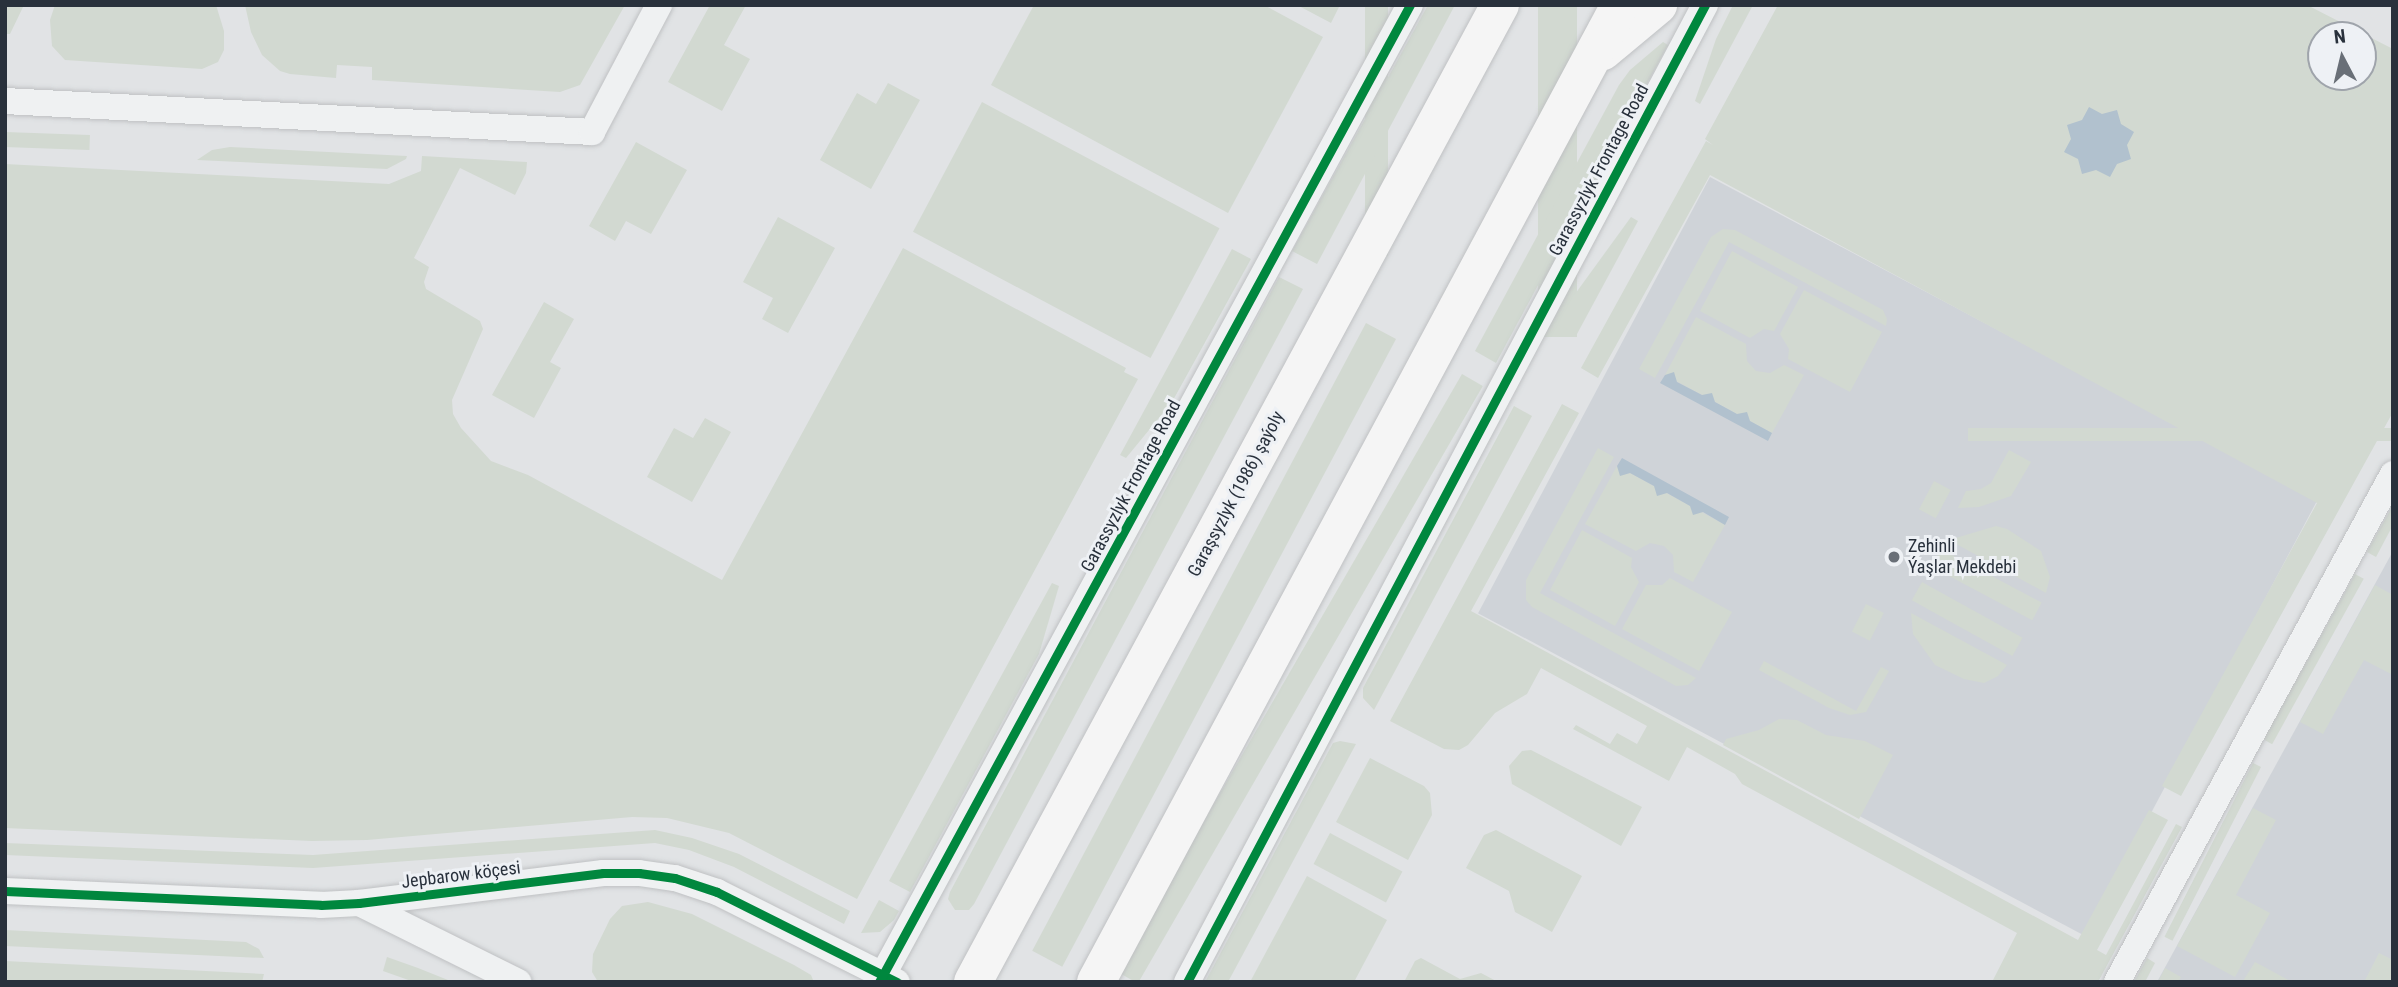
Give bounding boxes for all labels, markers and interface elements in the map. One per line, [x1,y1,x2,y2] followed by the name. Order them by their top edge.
[2307,21,2377,91] north arrow
[2332,25,2347,49] text: N
[1544,80,1654,260] street label: Garassyzlyk Frontage Road
[1076,396,1186,576] street label: Garassyzlyk Frontage Road
[1183,407,1289,581] street label: Garaşsyzlyk (1986) şaýoly
[1908,536,2016,578] place label: Zehinli Ýaşlar Mekdebi
[1886,549,1902,565] marker: Zehinli Ýaşlar Mekdebi
[400,857,522,893] street label: Jepbarow köçesi

